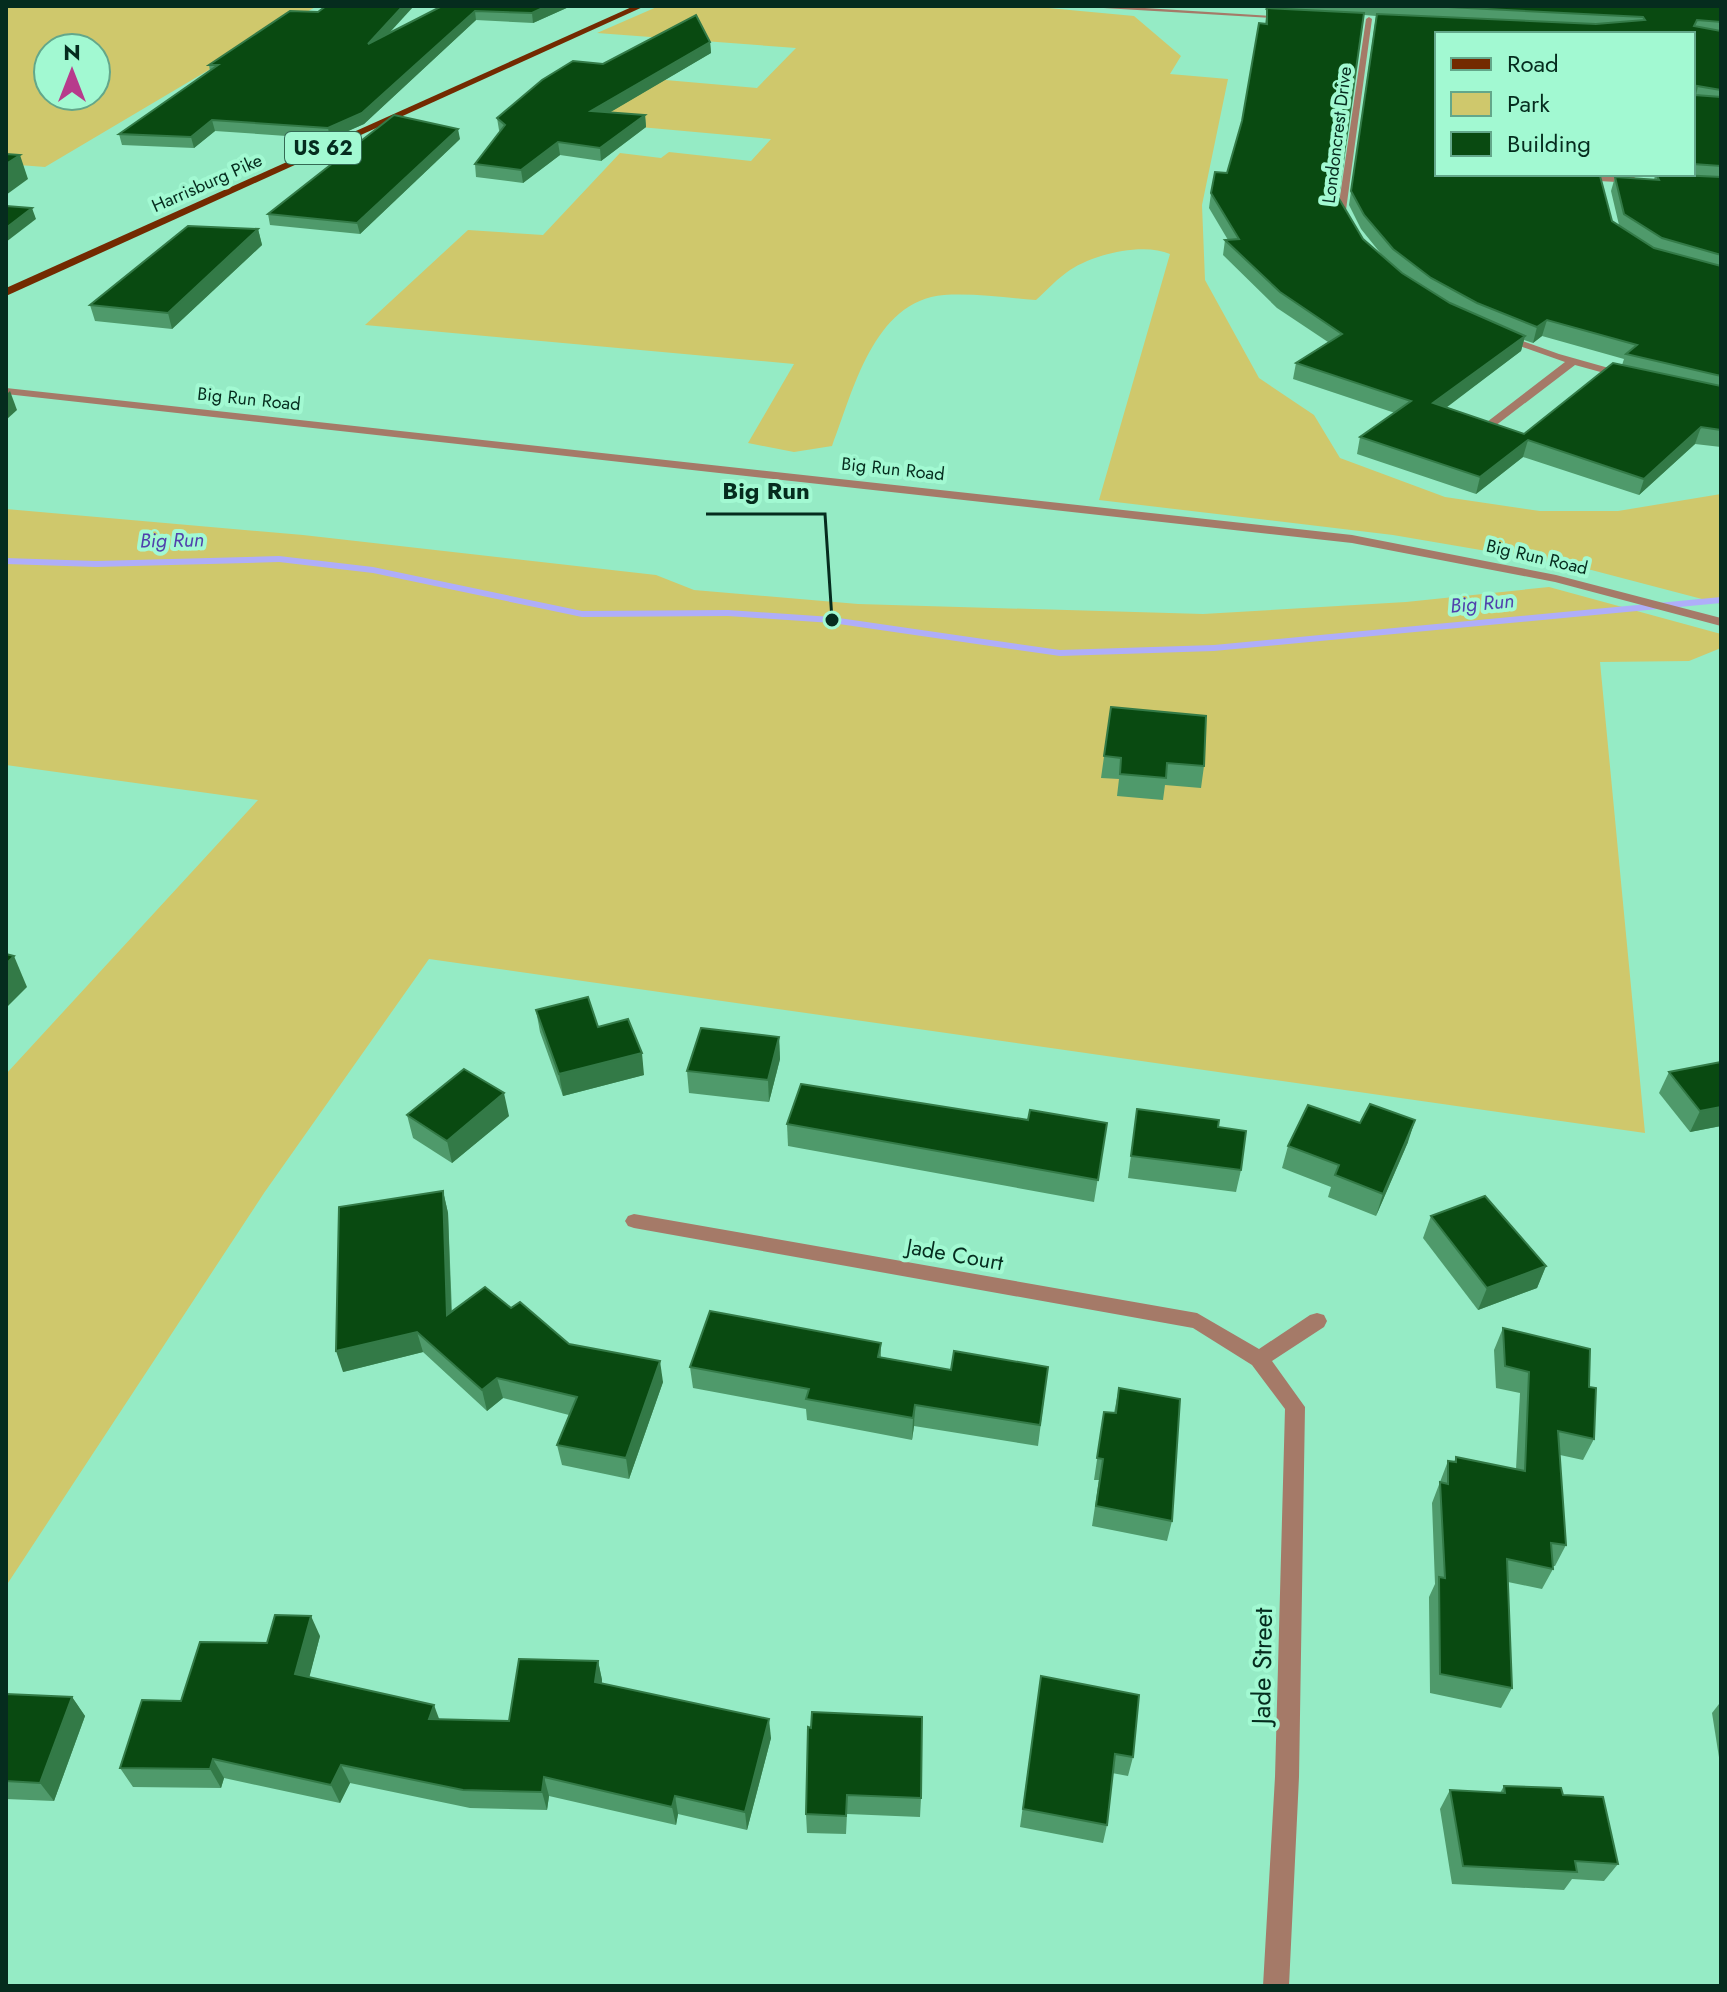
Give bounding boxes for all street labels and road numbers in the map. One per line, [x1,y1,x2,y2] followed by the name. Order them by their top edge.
[1316,65,1358,205] street label: Londoncrest Drive
[285,132,361,164] road number: US 62
[148,147,266,219] street label: Harrisburg Pike
[196,381,302,417] street label: Big Run Road
[840,451,946,487] street label: Big Run Road
[1484,533,1590,581] street label: Big Run Road
[901,1229,1007,1278] street label: Jade Court
[1242,1607,1282,1728] street label: Jade Street

